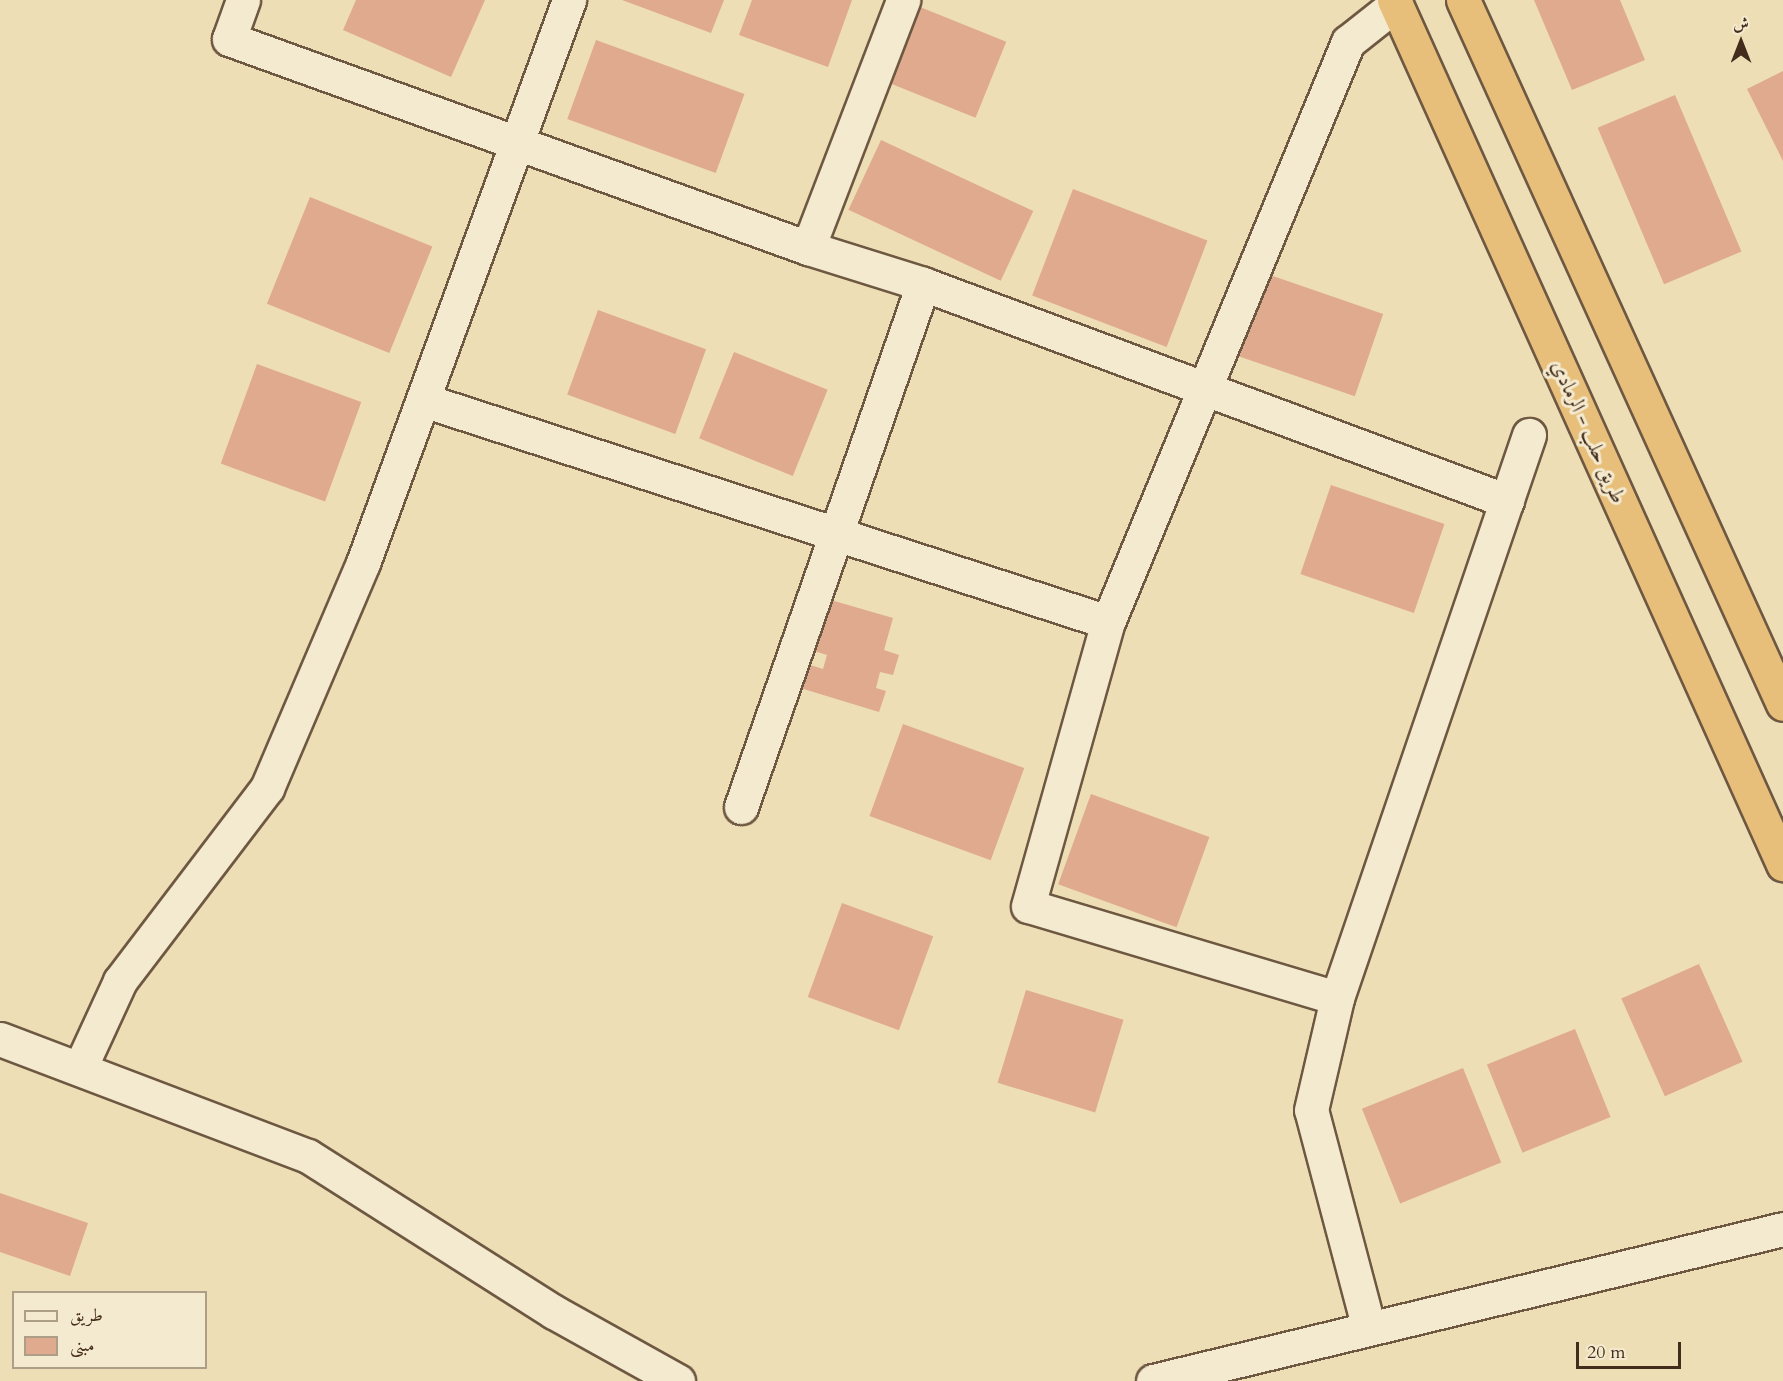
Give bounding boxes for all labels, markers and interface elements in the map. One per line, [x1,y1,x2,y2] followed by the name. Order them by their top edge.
[1711,12,1771,72] north arrow
[1733,13,1749,35] text: ش
[1545,357,1631,507] street label: طريق حلب - الرمادي
[12,1291,207,1369] legend
[70,1303,103,1328] text: طريق
[1579,1330,1684,1368] scale bar
[70,1333,95,1358] text: مبنى
[1587,1340,1626,1365] text: 20 m

